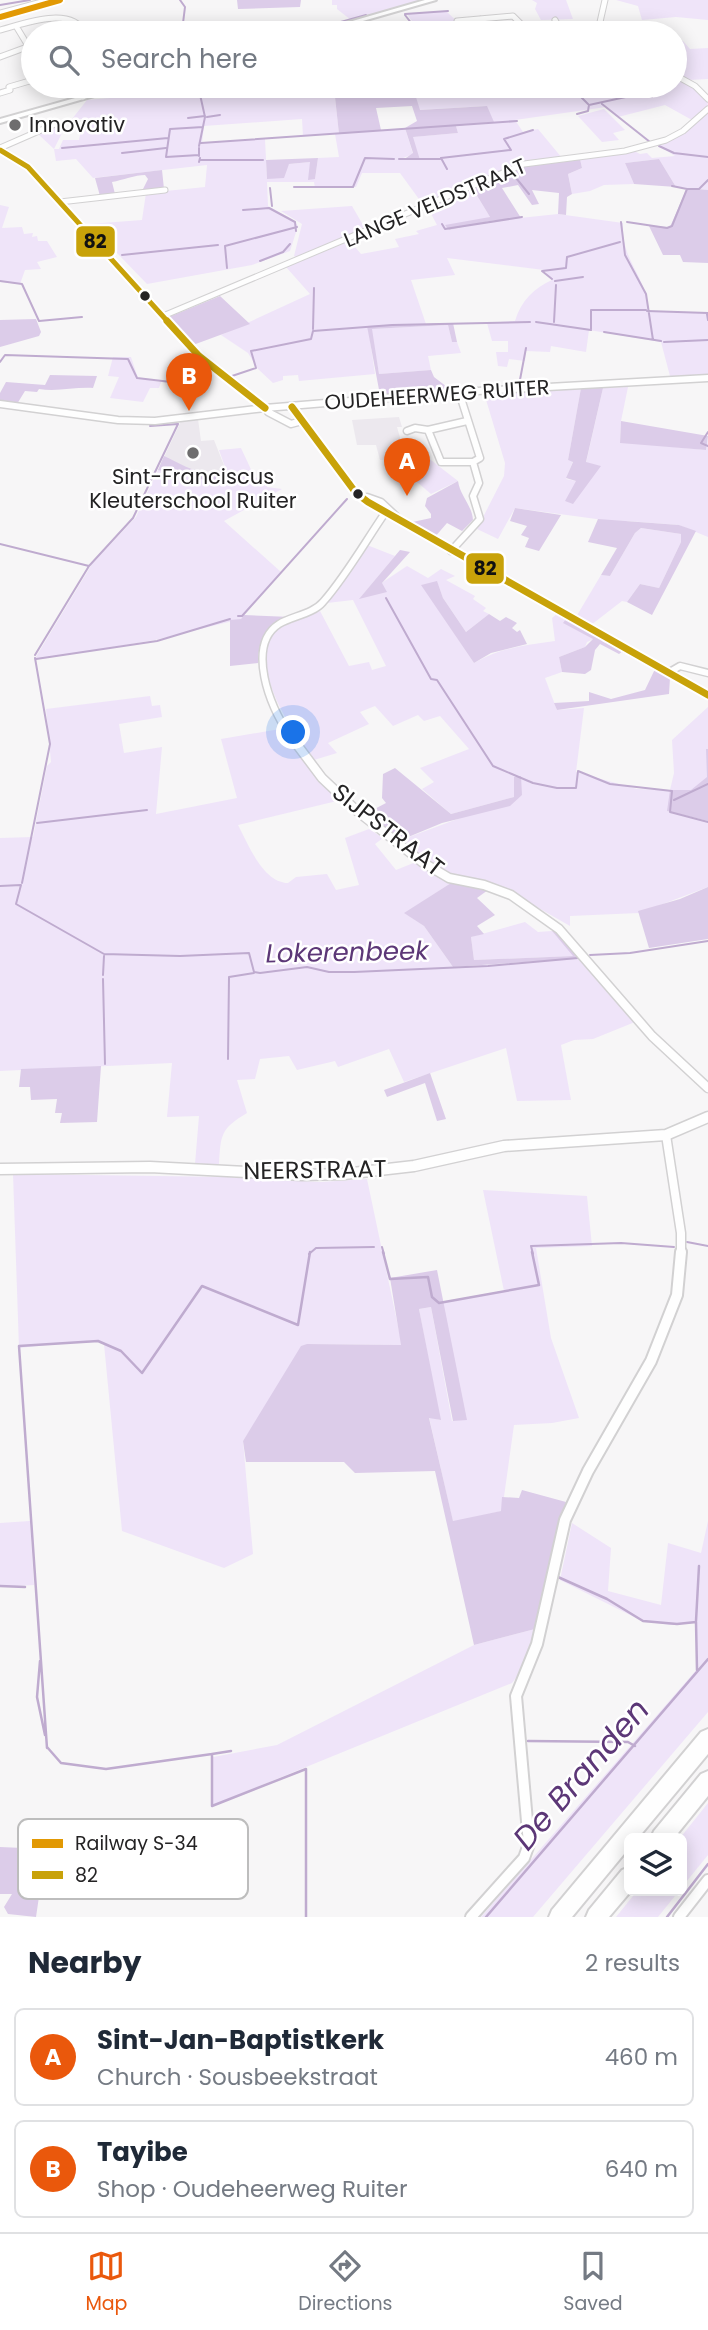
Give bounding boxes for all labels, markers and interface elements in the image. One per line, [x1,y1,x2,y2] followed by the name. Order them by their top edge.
[21,21,687,98] search box
[45,41,83,79] icon: search
[101,41,258,77] text: Search here
[29,110,125,139] place label: Innovativ
[7,117,23,133] marker: Innovativ
[339,151,531,254] street label: LANGE VELDSTRAAT
[75,225,116,258] line badge: 82
[83,228,107,255] text: 82
[138,289,152,303] unlabelled marker
[166,353,212,411] pin: B
[324,372,550,417] street label: OUDEHEERWEG RUITER
[384,438,430,496] pin: A
[185,445,201,461] marker: Sint-Franciscus Kleuterschool Ruiter
[89,462,297,515] place label: Sint-Franciscus Kleuterschool Ruiter
[351,487,365,501] unlabelled marker
[465,552,505,585] line badge: 82
[473,555,497,582] text: 82
[276,715,310,749] your location
[326,775,451,884] street label: SIJPSTRAAT
[265,933,430,971] water label: Lokerenbeek
[243,1152,387,1187] street label: NEERSTRAAT
[502,1688,659,1859] water label: De Branden
[18,1819,248,1899] legend
[75,1830,198,1857] text: Railway S-34
[624,1833,687,1896] map controls
[624,1833,687,1896] button: layers
[75,1862,98,1889] text: 82
[28,1941,142,1984] text: Nearby
[585,1947,680,1979] text: 2 results
[97,2022,384,2058] text: Sint-Jan-Baptistkerk
[45,2041,61,2073] text: A
[605,2041,678,2073] text: 460 m
[97,2061,378,2093] text: Church · Sousbeekstraat
[97,2134,188,2170] text: Tayibe
[45,2153,61,2185] text: B
[605,2153,678,2185] text: 640 m
[97,2173,407,2205] text: Shop · Oudeheerweg Ruiter
[85,2247,127,2318] tab: Map
[298,2247,393,2318] tab: Directions
[563,2247,623,2318] tab: Saved

